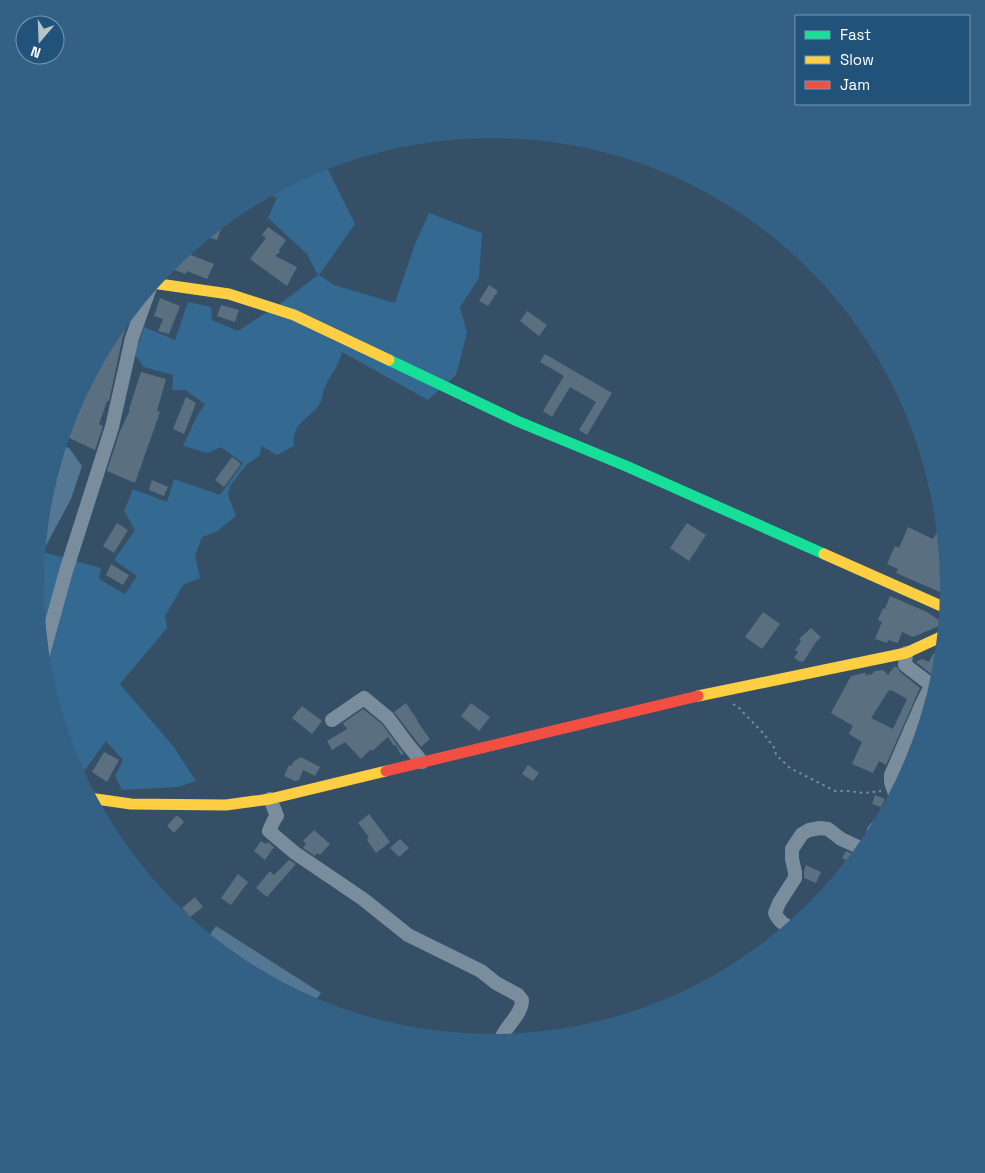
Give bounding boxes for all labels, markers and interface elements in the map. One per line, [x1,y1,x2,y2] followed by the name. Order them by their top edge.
[15,15,65,65] north arrow
[795,15,970,105] legend
[840,25,871,44] text: Fast
[28,42,43,62] text: N
[840,50,874,69] text: Slow
[840,75,870,94] text: Jam

